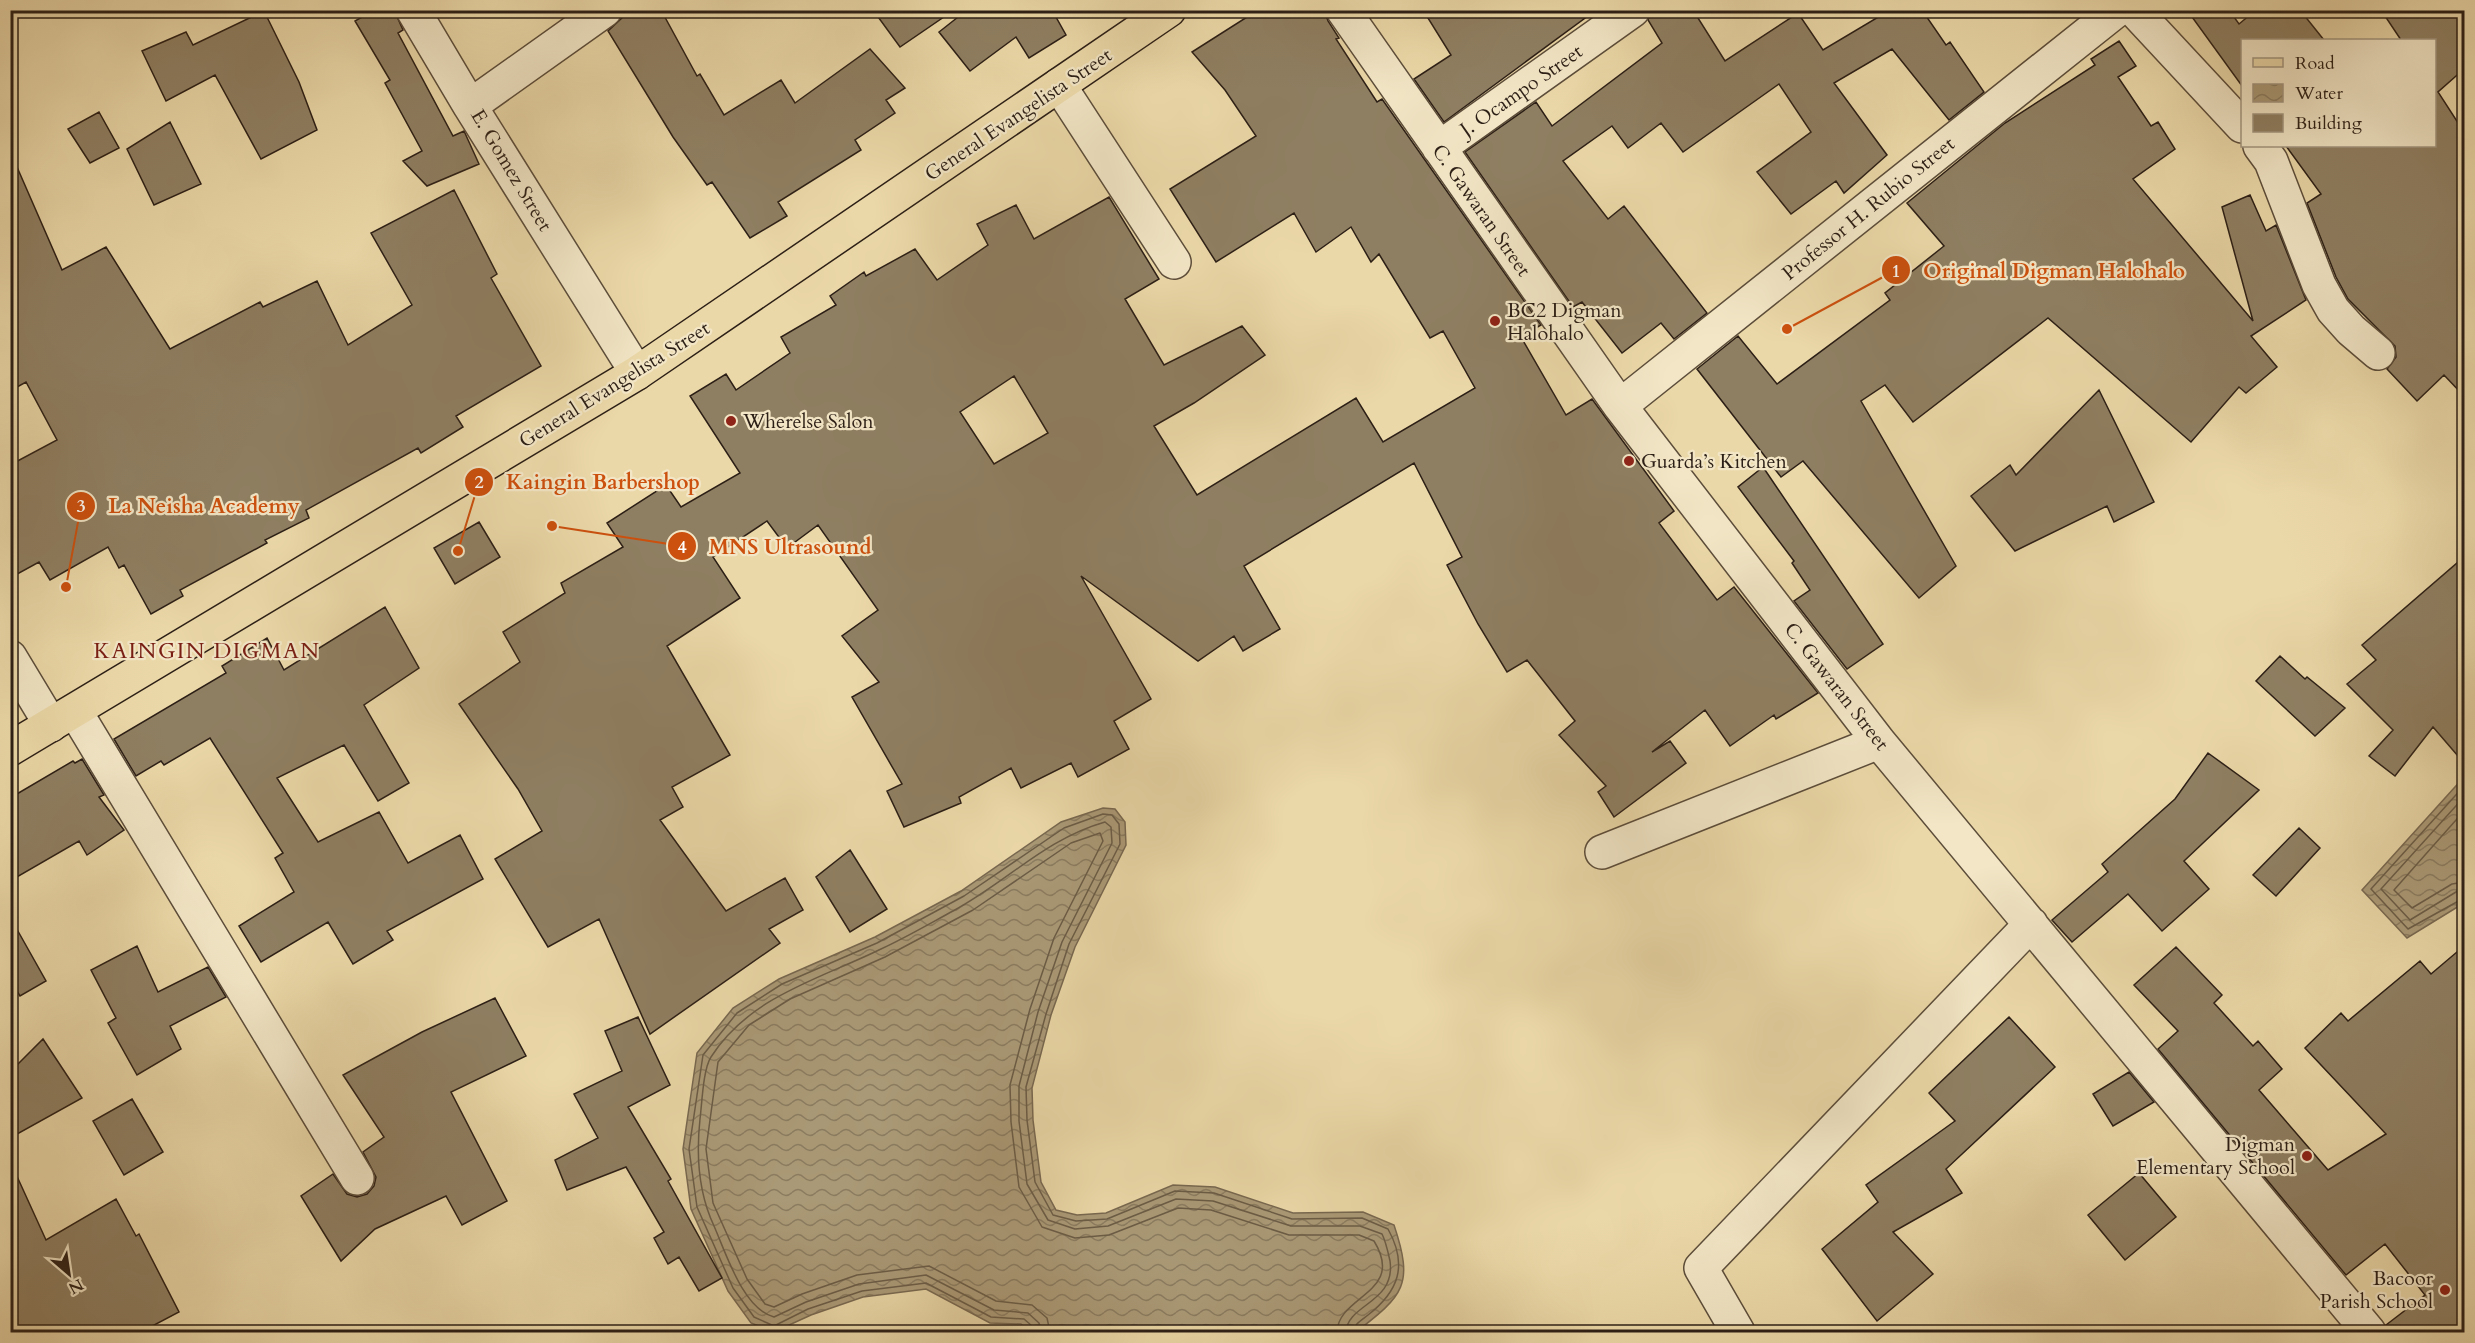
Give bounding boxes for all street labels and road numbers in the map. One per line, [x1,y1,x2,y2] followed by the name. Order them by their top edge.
[1452,38,1589,145] street label: J. Ocampo Street
[919,41,1118,187] street label: General Evangelista Street
[464,104,559,237] street label: E. Gomez Street
[1776,130,1961,286] street label: Professor H. Rubio Street
[1426,139,1538,282] street label: C. Gawaran Street
[514,314,715,454] street label: General Evangelista Street
[1778,617,1896,756] street label: C. Gawaran Street

